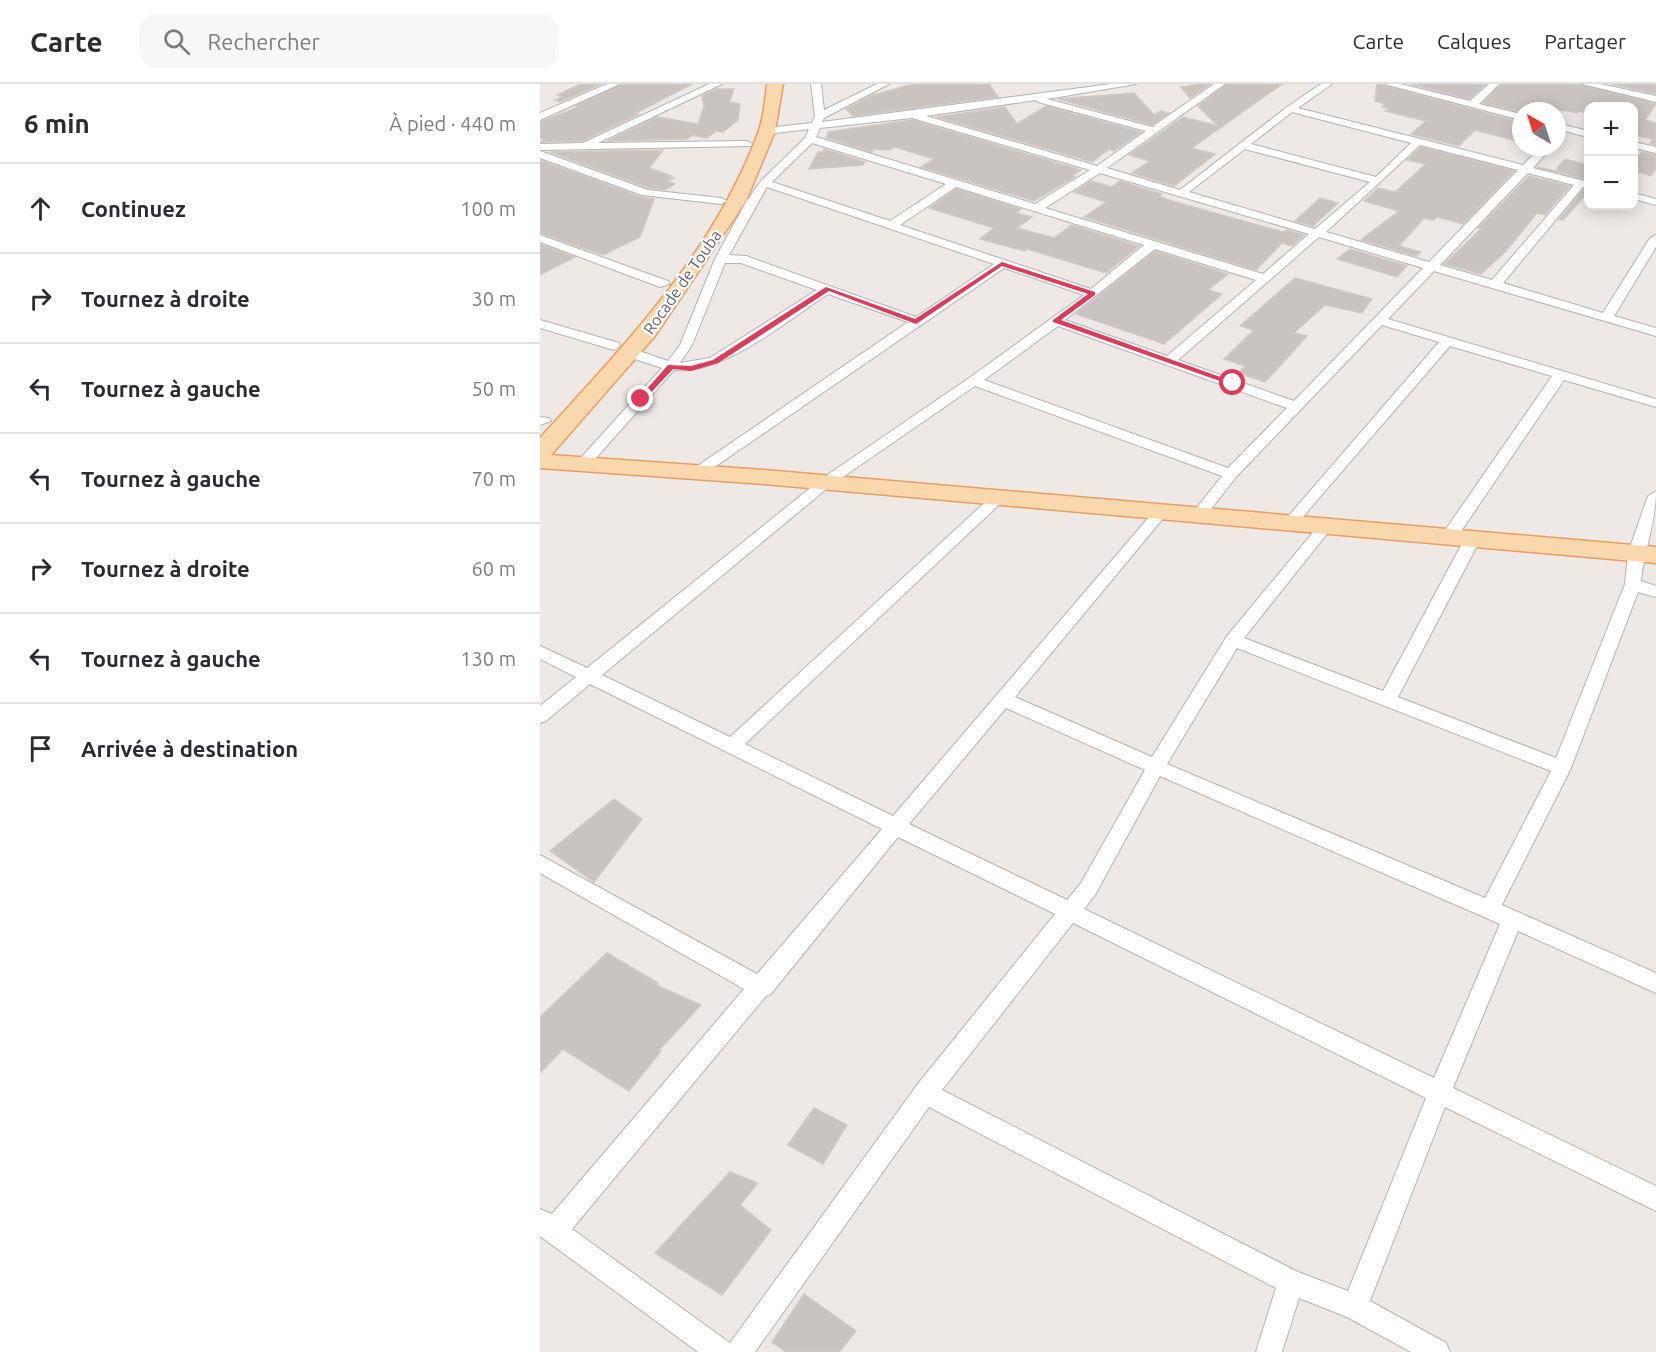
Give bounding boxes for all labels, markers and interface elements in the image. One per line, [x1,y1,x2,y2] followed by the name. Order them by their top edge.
[139,14,559,68] search box
[160,25,193,58] icon: search
[30,26,103,57] text: Carte
[208,29,320,54] text: Rechercher
[1353,29,1404,53] text: Carte
[1437,29,1511,53] text: Calques
[1544,29,1626,53] text: Partager
[1512,102,1566,156] north arrow
[1584,102,1638,210] map controls
[1584,102,1638,156] button: +
[24,109,90,138] text: 6 min
[389,112,516,135] text: À pied · 440 m
[1584,156,1638,210] button: −
[24,192,57,225] icon: ahead
[81,196,186,221] text: Continuez
[460,197,516,220] text: 100 m
[639,227,725,337] street label: Rocade de Touba
[24,282,57,315] icon: right
[81,286,250,311] text: Tournez à droite
[472,287,516,310] text: 30 m
[1219,369,1245,395] route start
[24,372,57,405] icon: left
[81,376,261,401] text: Tournez à gauche
[472,377,516,400] text: 50 m
[627,385,653,411] route end
[24,462,57,495] icon: left
[81,466,261,491] text: Tournez à gauche
[472,467,516,490] text: 70 m
[24,552,57,585] icon: right
[81,556,250,581] text: Tournez à droite
[472,557,516,580] text: 60 m
[24,642,57,675] icon: left
[81,646,261,671] text: Tournez à gauche
[460,647,516,670] text: 130 m
[24,732,57,765] icon: arrive
[81,736,298,761] text: Arrivée à destination

